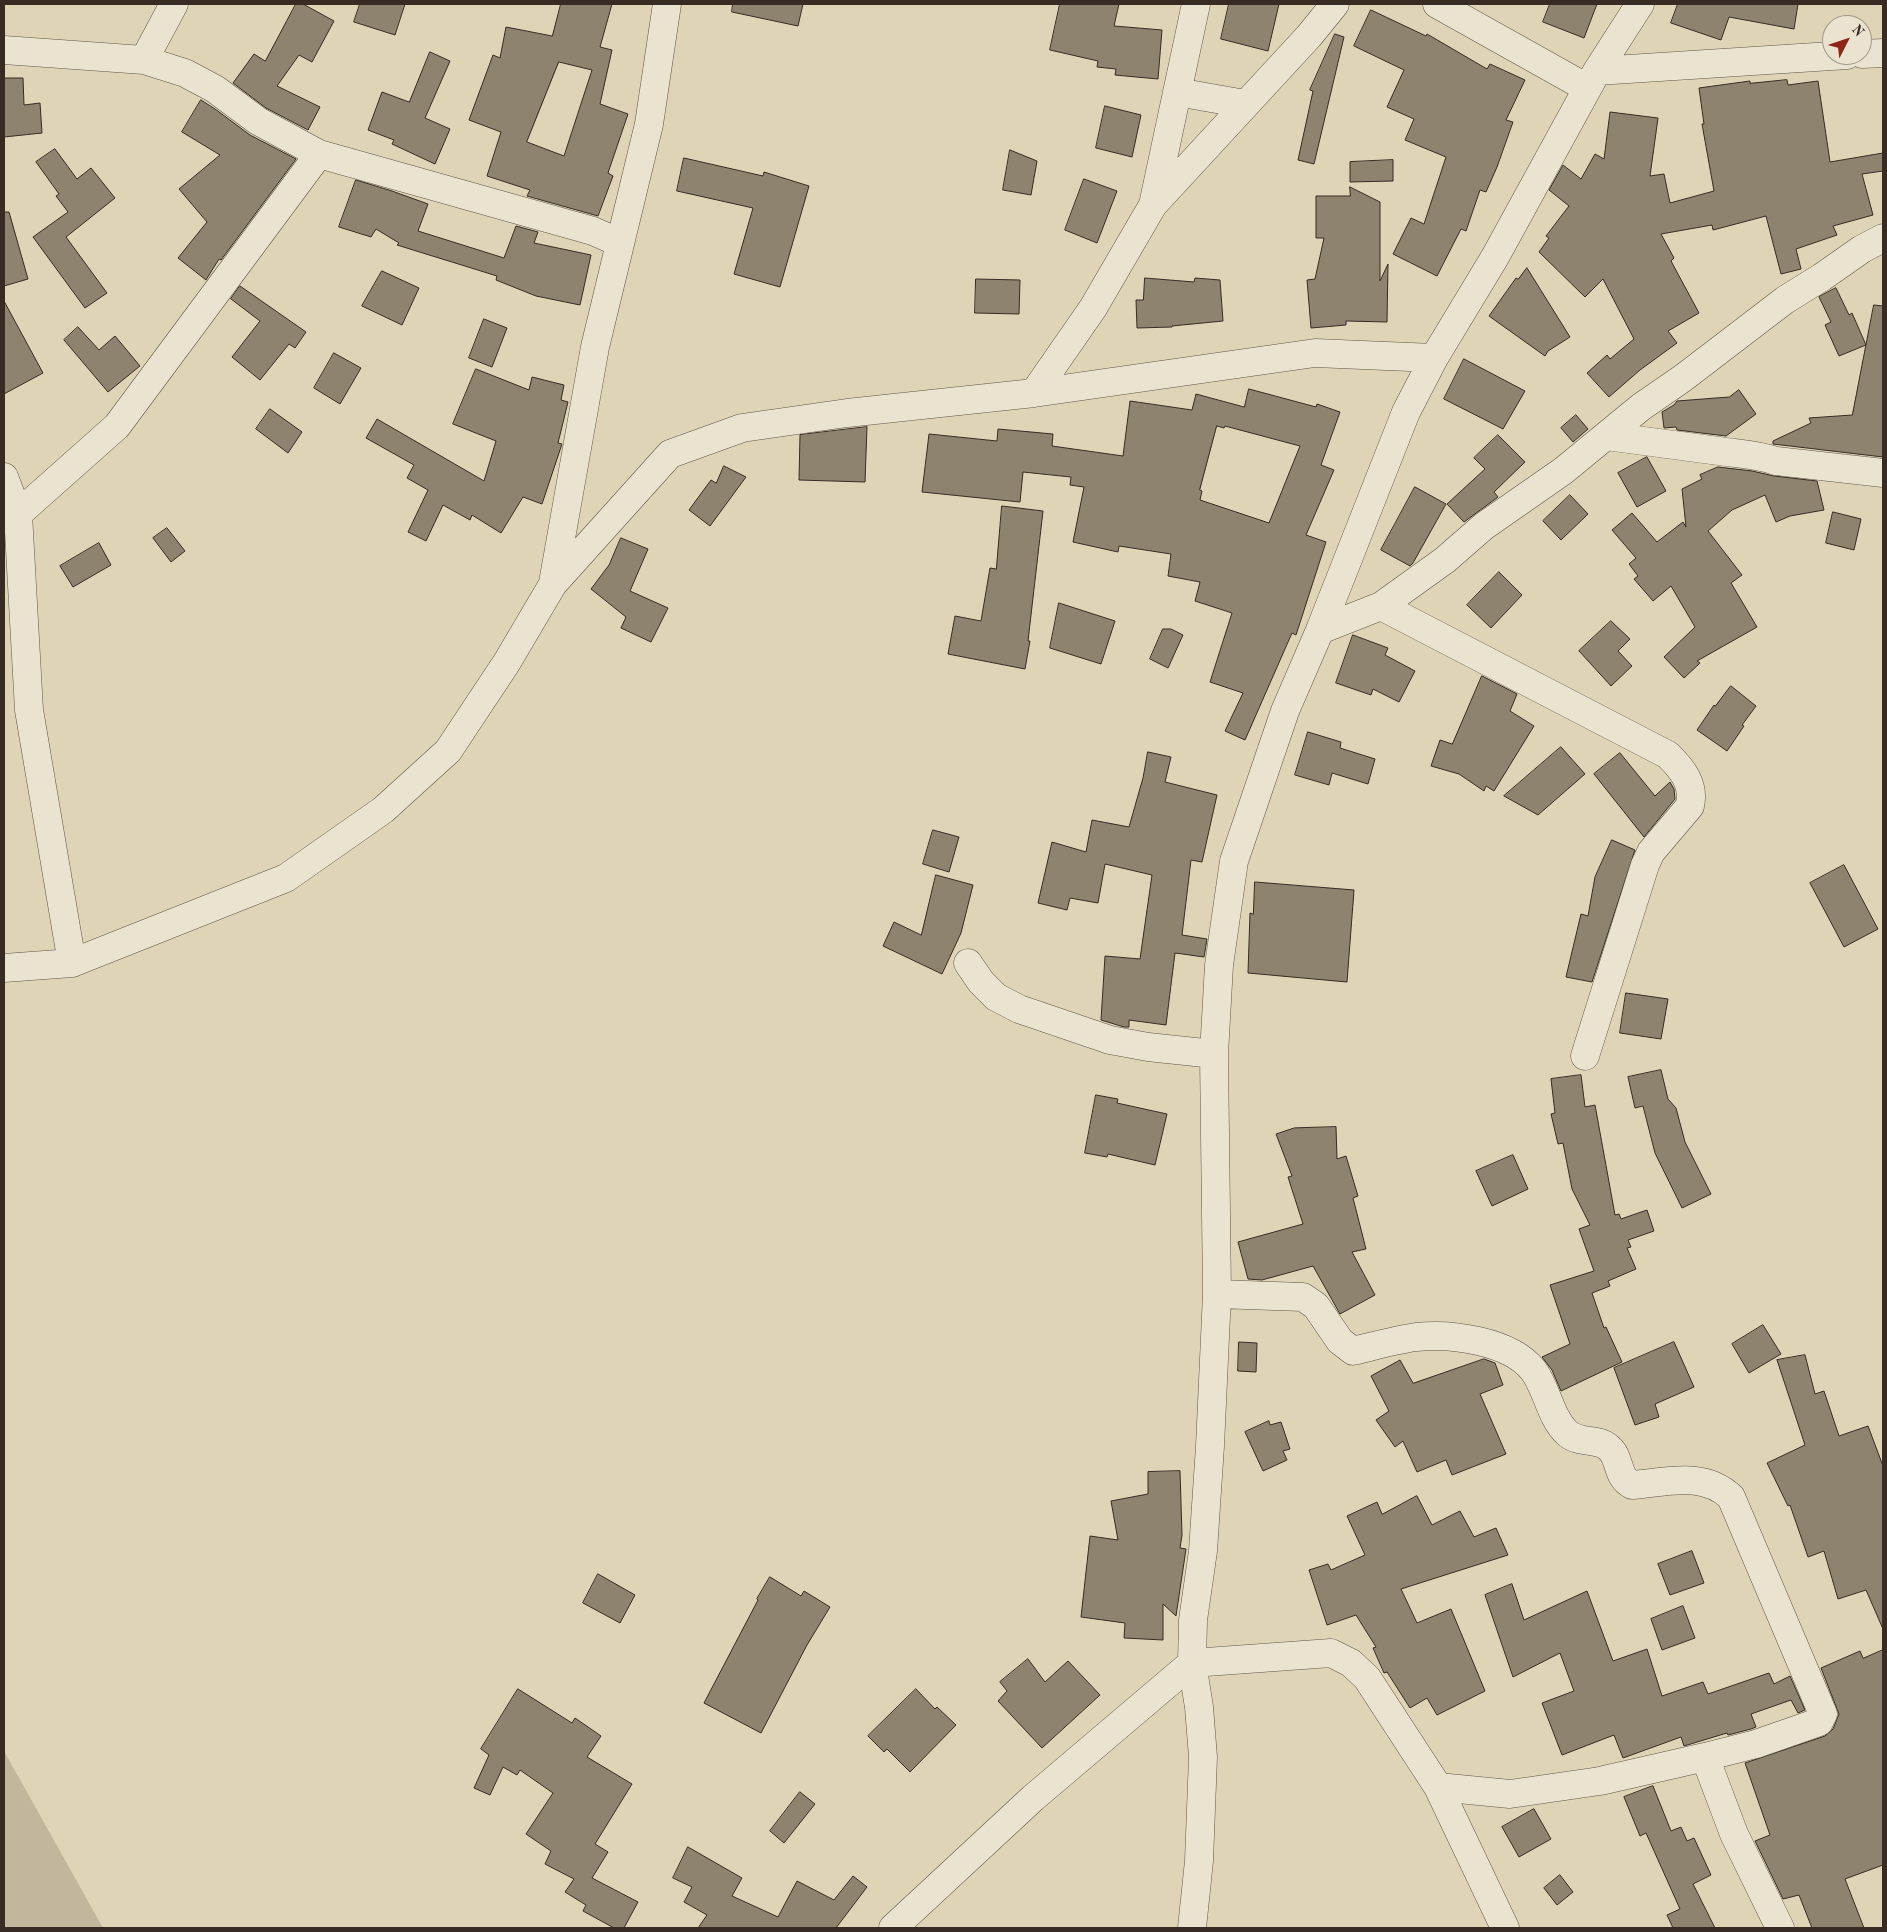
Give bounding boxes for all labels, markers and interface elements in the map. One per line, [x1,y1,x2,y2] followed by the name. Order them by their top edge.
[1822,15,1872,65] north arrow
[1849,22,1866,39] text: N

